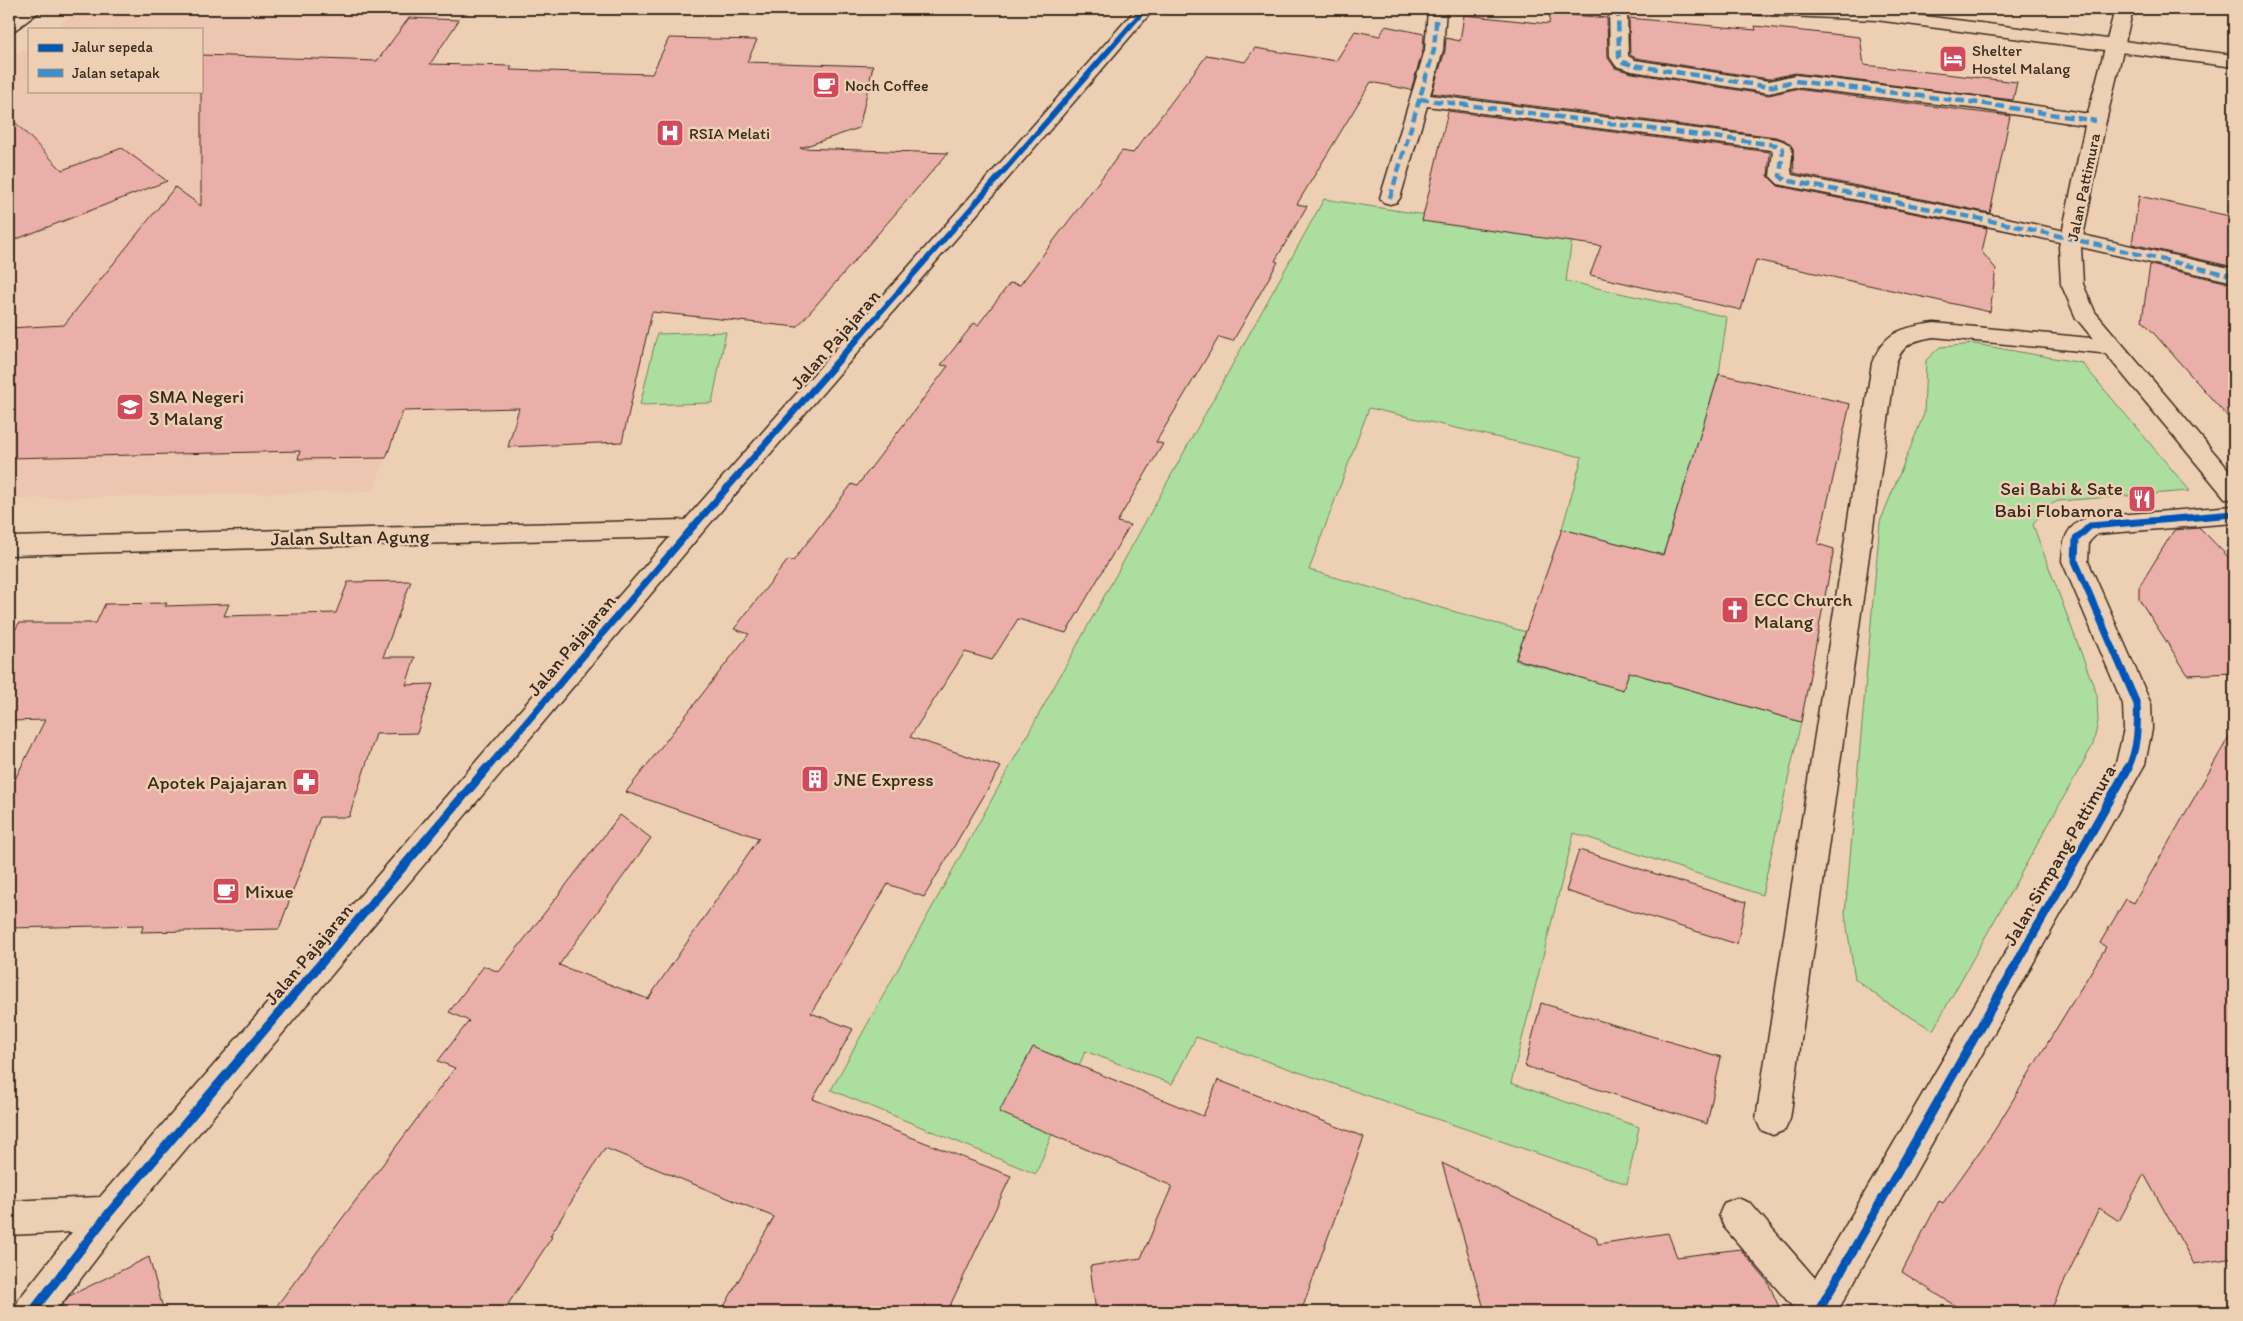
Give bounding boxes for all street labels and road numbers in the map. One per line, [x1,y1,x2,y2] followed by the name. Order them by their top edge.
[2063,131,2104,243] street label: Jalan Pattimura
[786,284,885,394] street label: Jalan Pajajaran
[270,525,430,550] street label: Jalan Sultan Agung
[522,590,621,701] street label: Jalan Pajajaran
[1998,761,2121,950] street label: Jalan Simpang Pattimura
[259,899,358,1010] street label: Jalan Pajajaran

